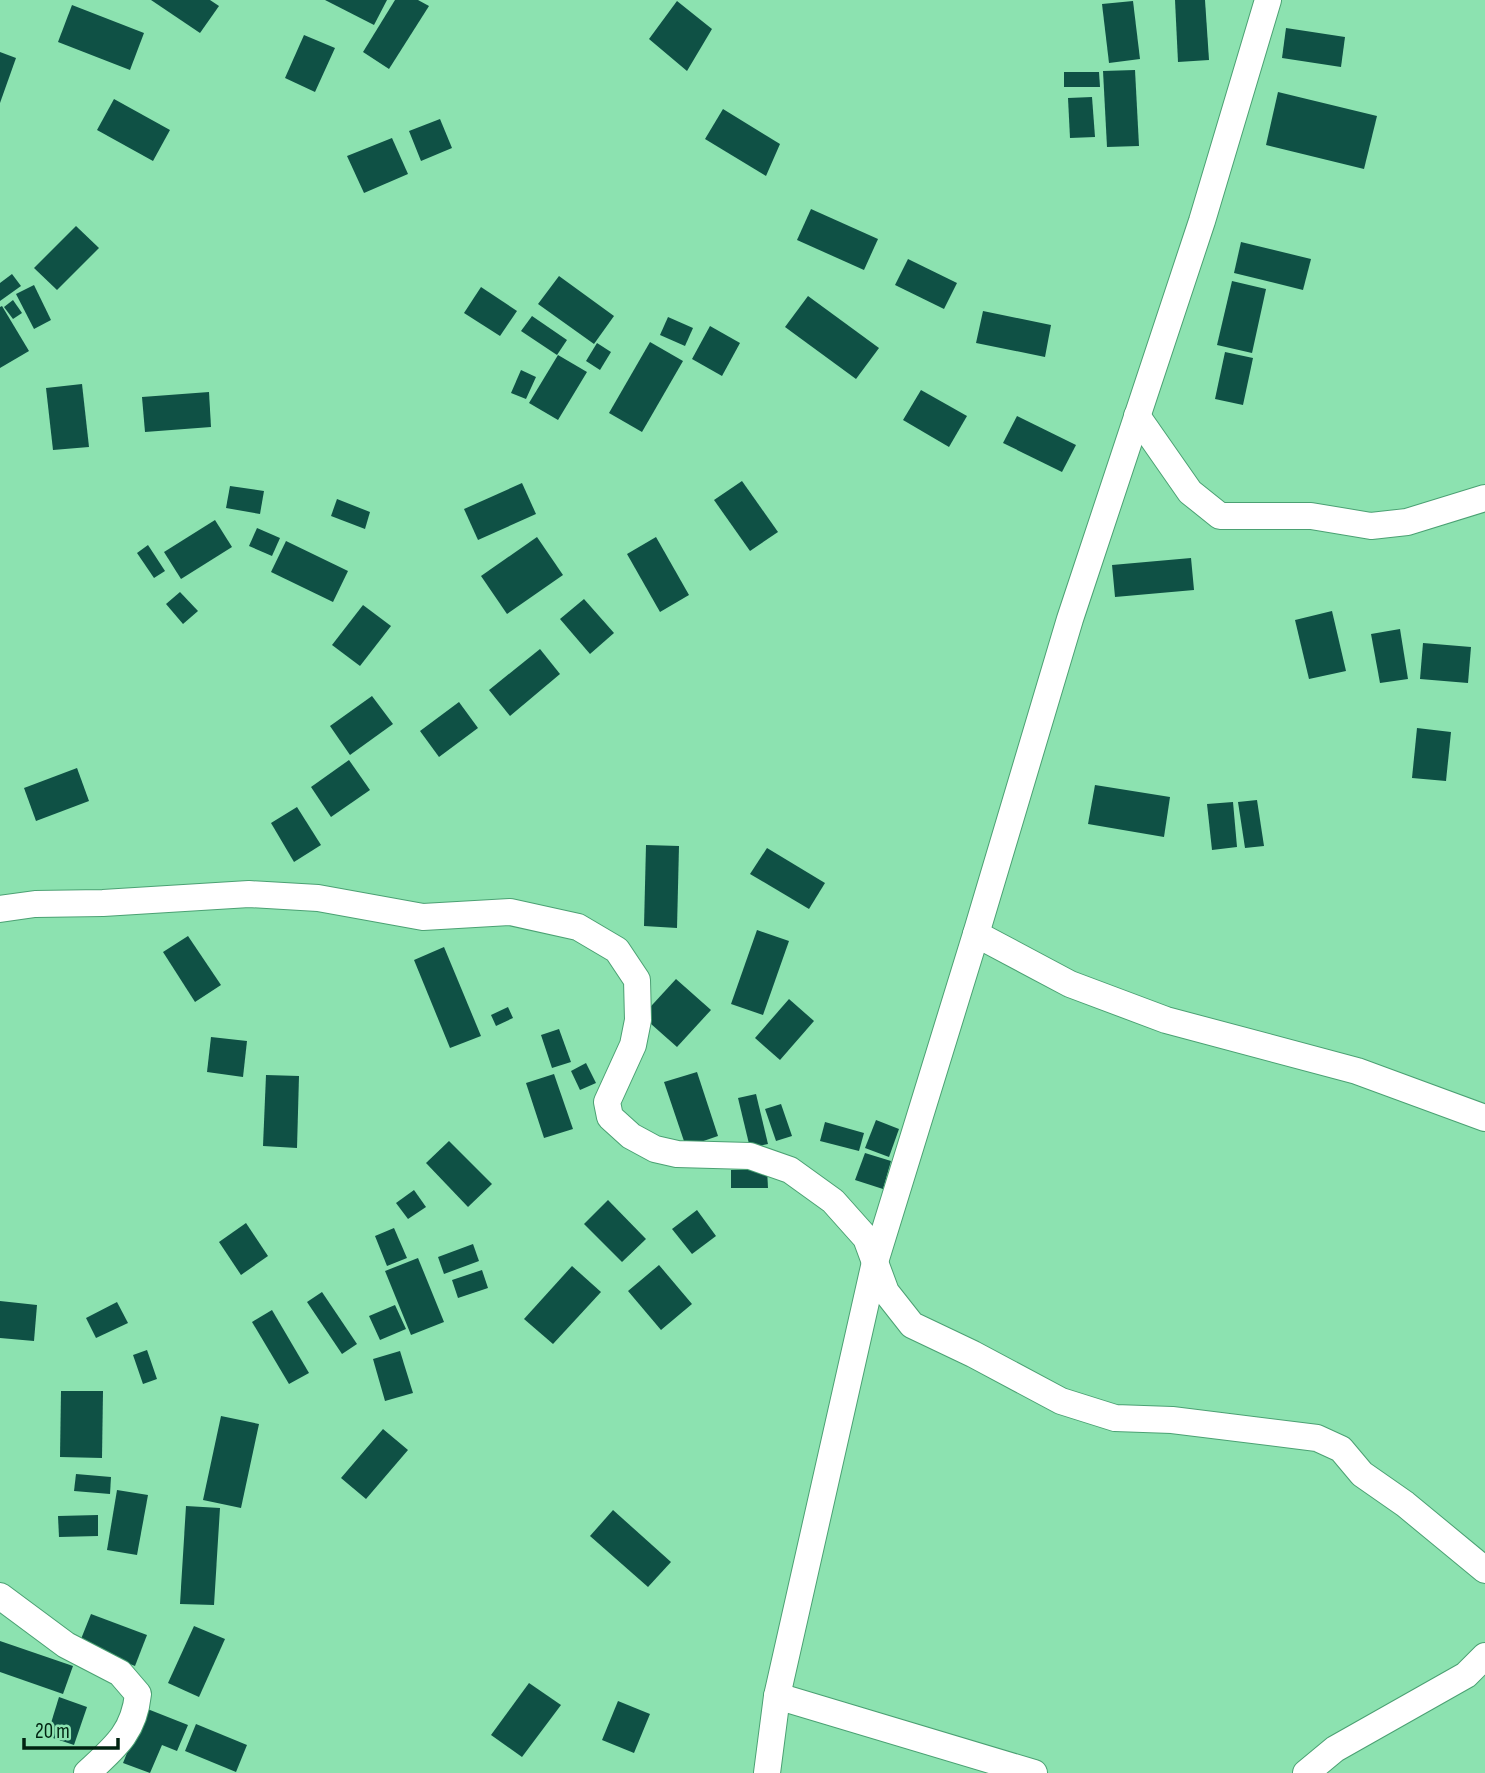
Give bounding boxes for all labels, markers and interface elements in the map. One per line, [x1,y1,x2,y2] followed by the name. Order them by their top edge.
[24,1706,119,1750] scale bar
[35,1719,70,1744] text: 20 m

